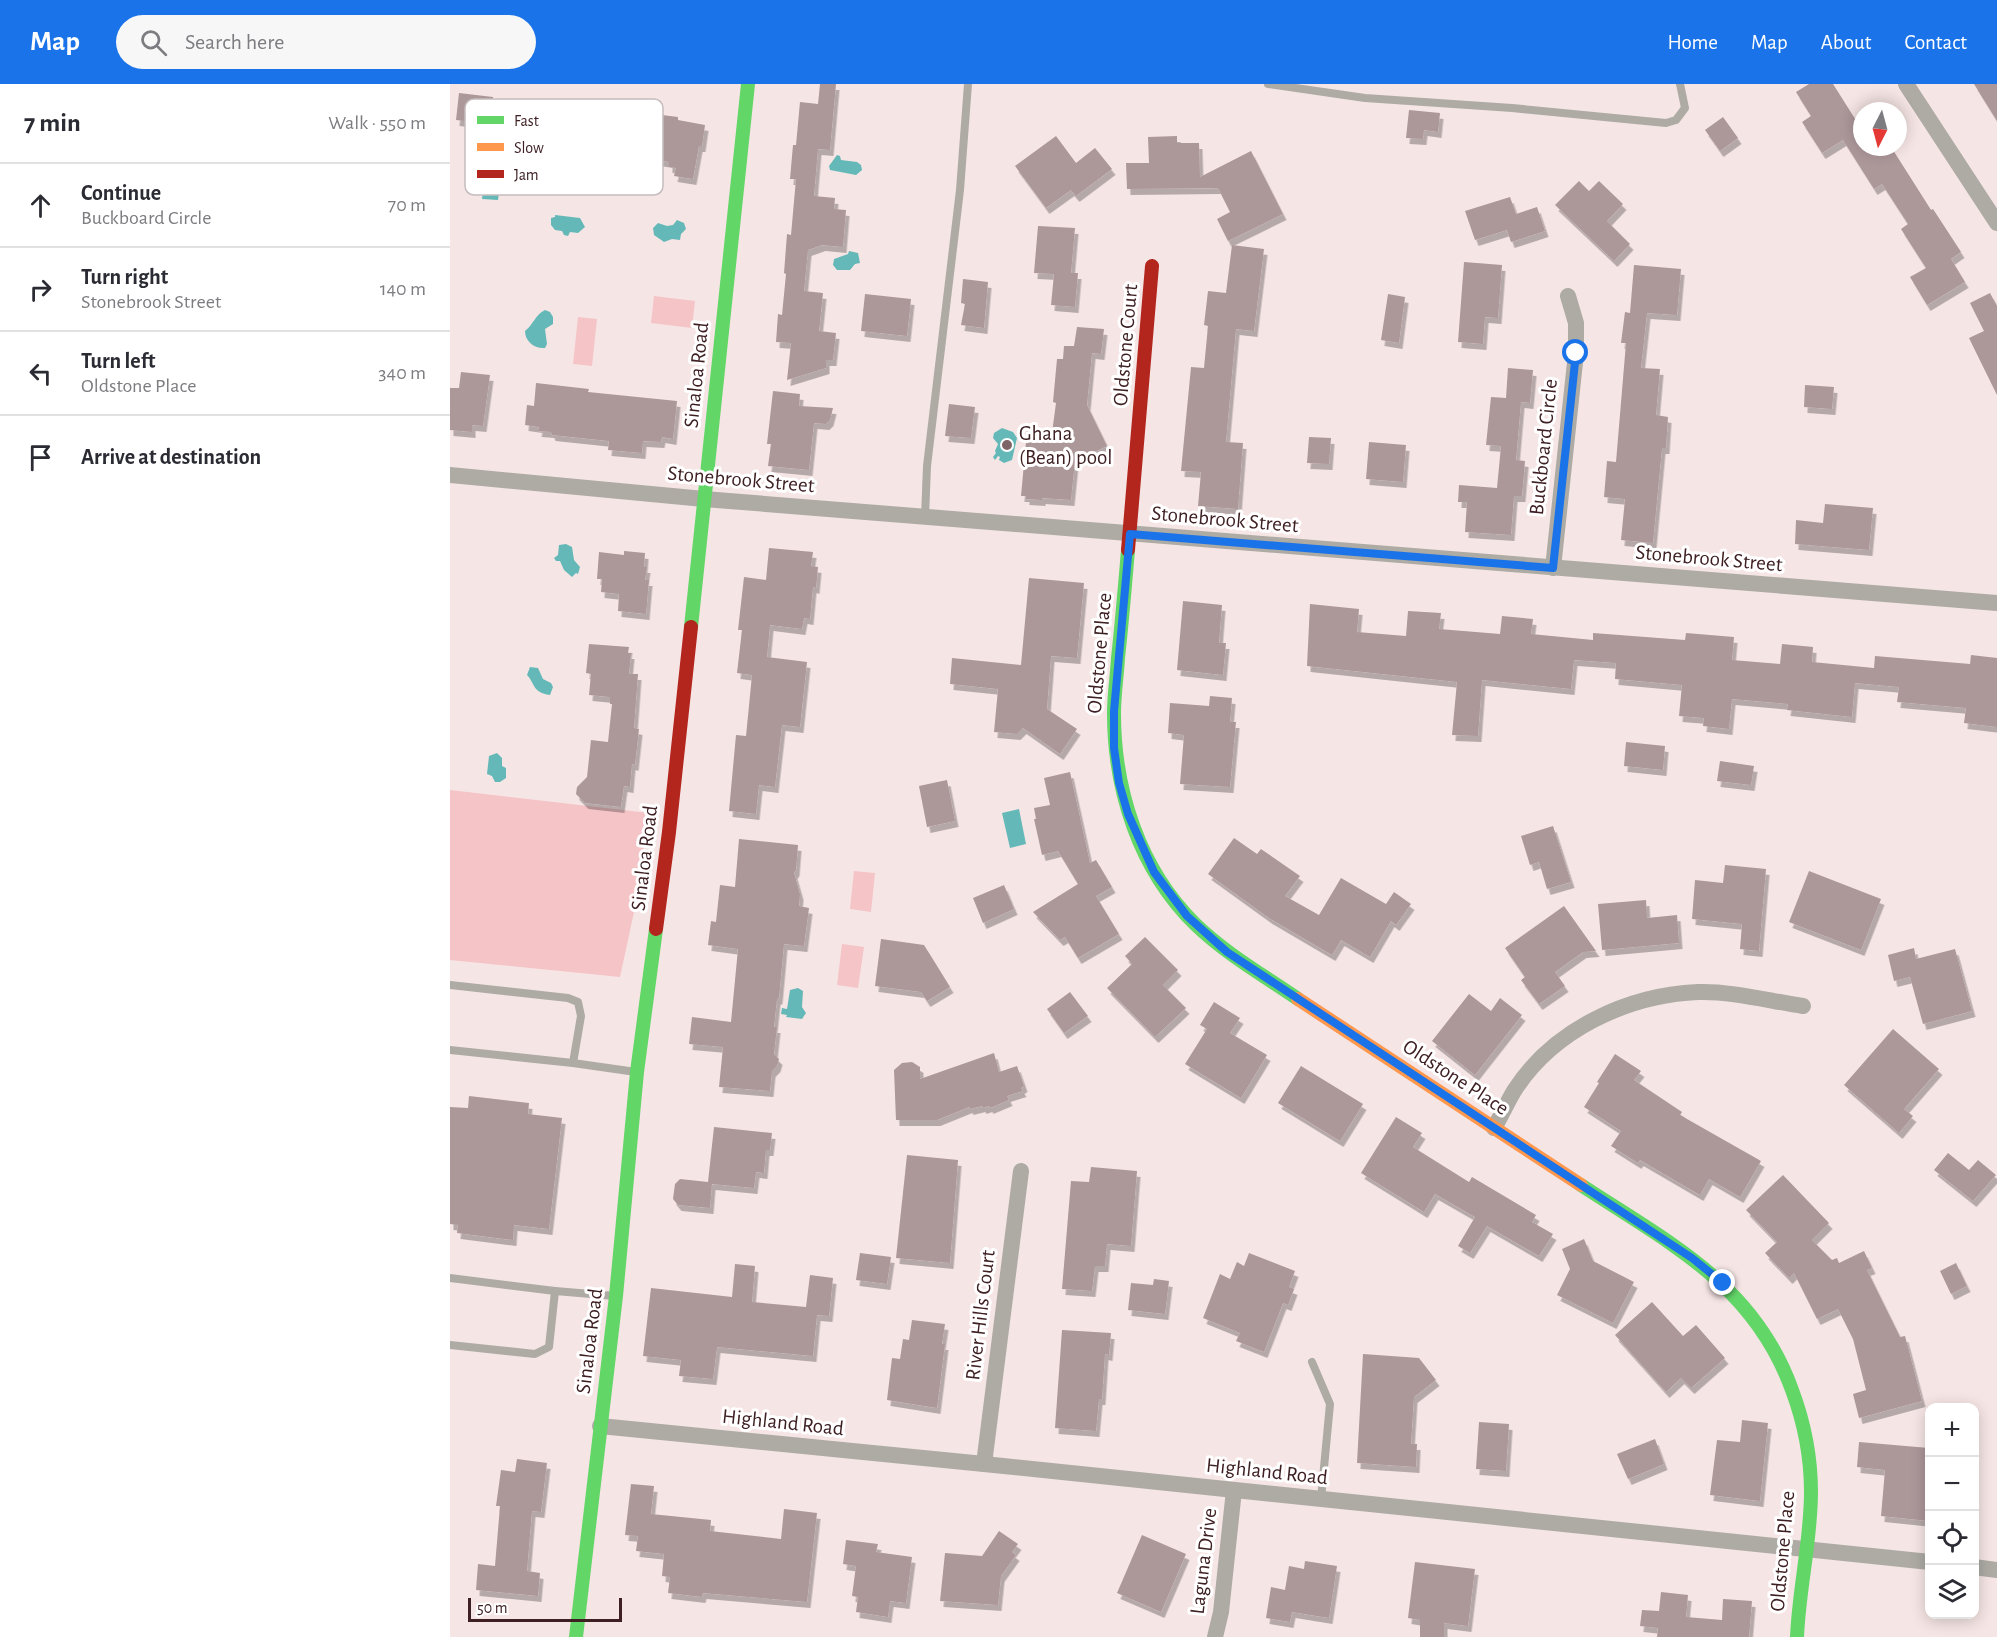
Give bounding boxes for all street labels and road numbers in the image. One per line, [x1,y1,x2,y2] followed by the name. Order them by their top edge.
[1110,283,1141,407] street label: Oldstone Court
[681,321,712,429] street label: Sinaloa Road
[1526,378,1561,516] street label: Buckboard Circle
[667,463,816,496] street label: Stonebrook Street
[1151,503,1300,536] street label: Stonebrook Street
[1635,542,1784,575] street label: Stonebrook Street
[1084,592,1115,714] street label: Oldstone Place
[628,804,661,912] street label: Sinaloa Road
[1399,1036,1512,1119] street label: Oldstone Place
[962,1248,999,1381] street label: River Hills Court
[573,1287,606,1395] street label: Sinaloa Road
[721,1406,845,1439] street label: Highland Road
[1205,1455,1329,1488] street label: Highland Road
[1767,1490,1798,1612] street label: Oldstone Place
[1187,1507,1220,1615] street label: Laguna Drive

